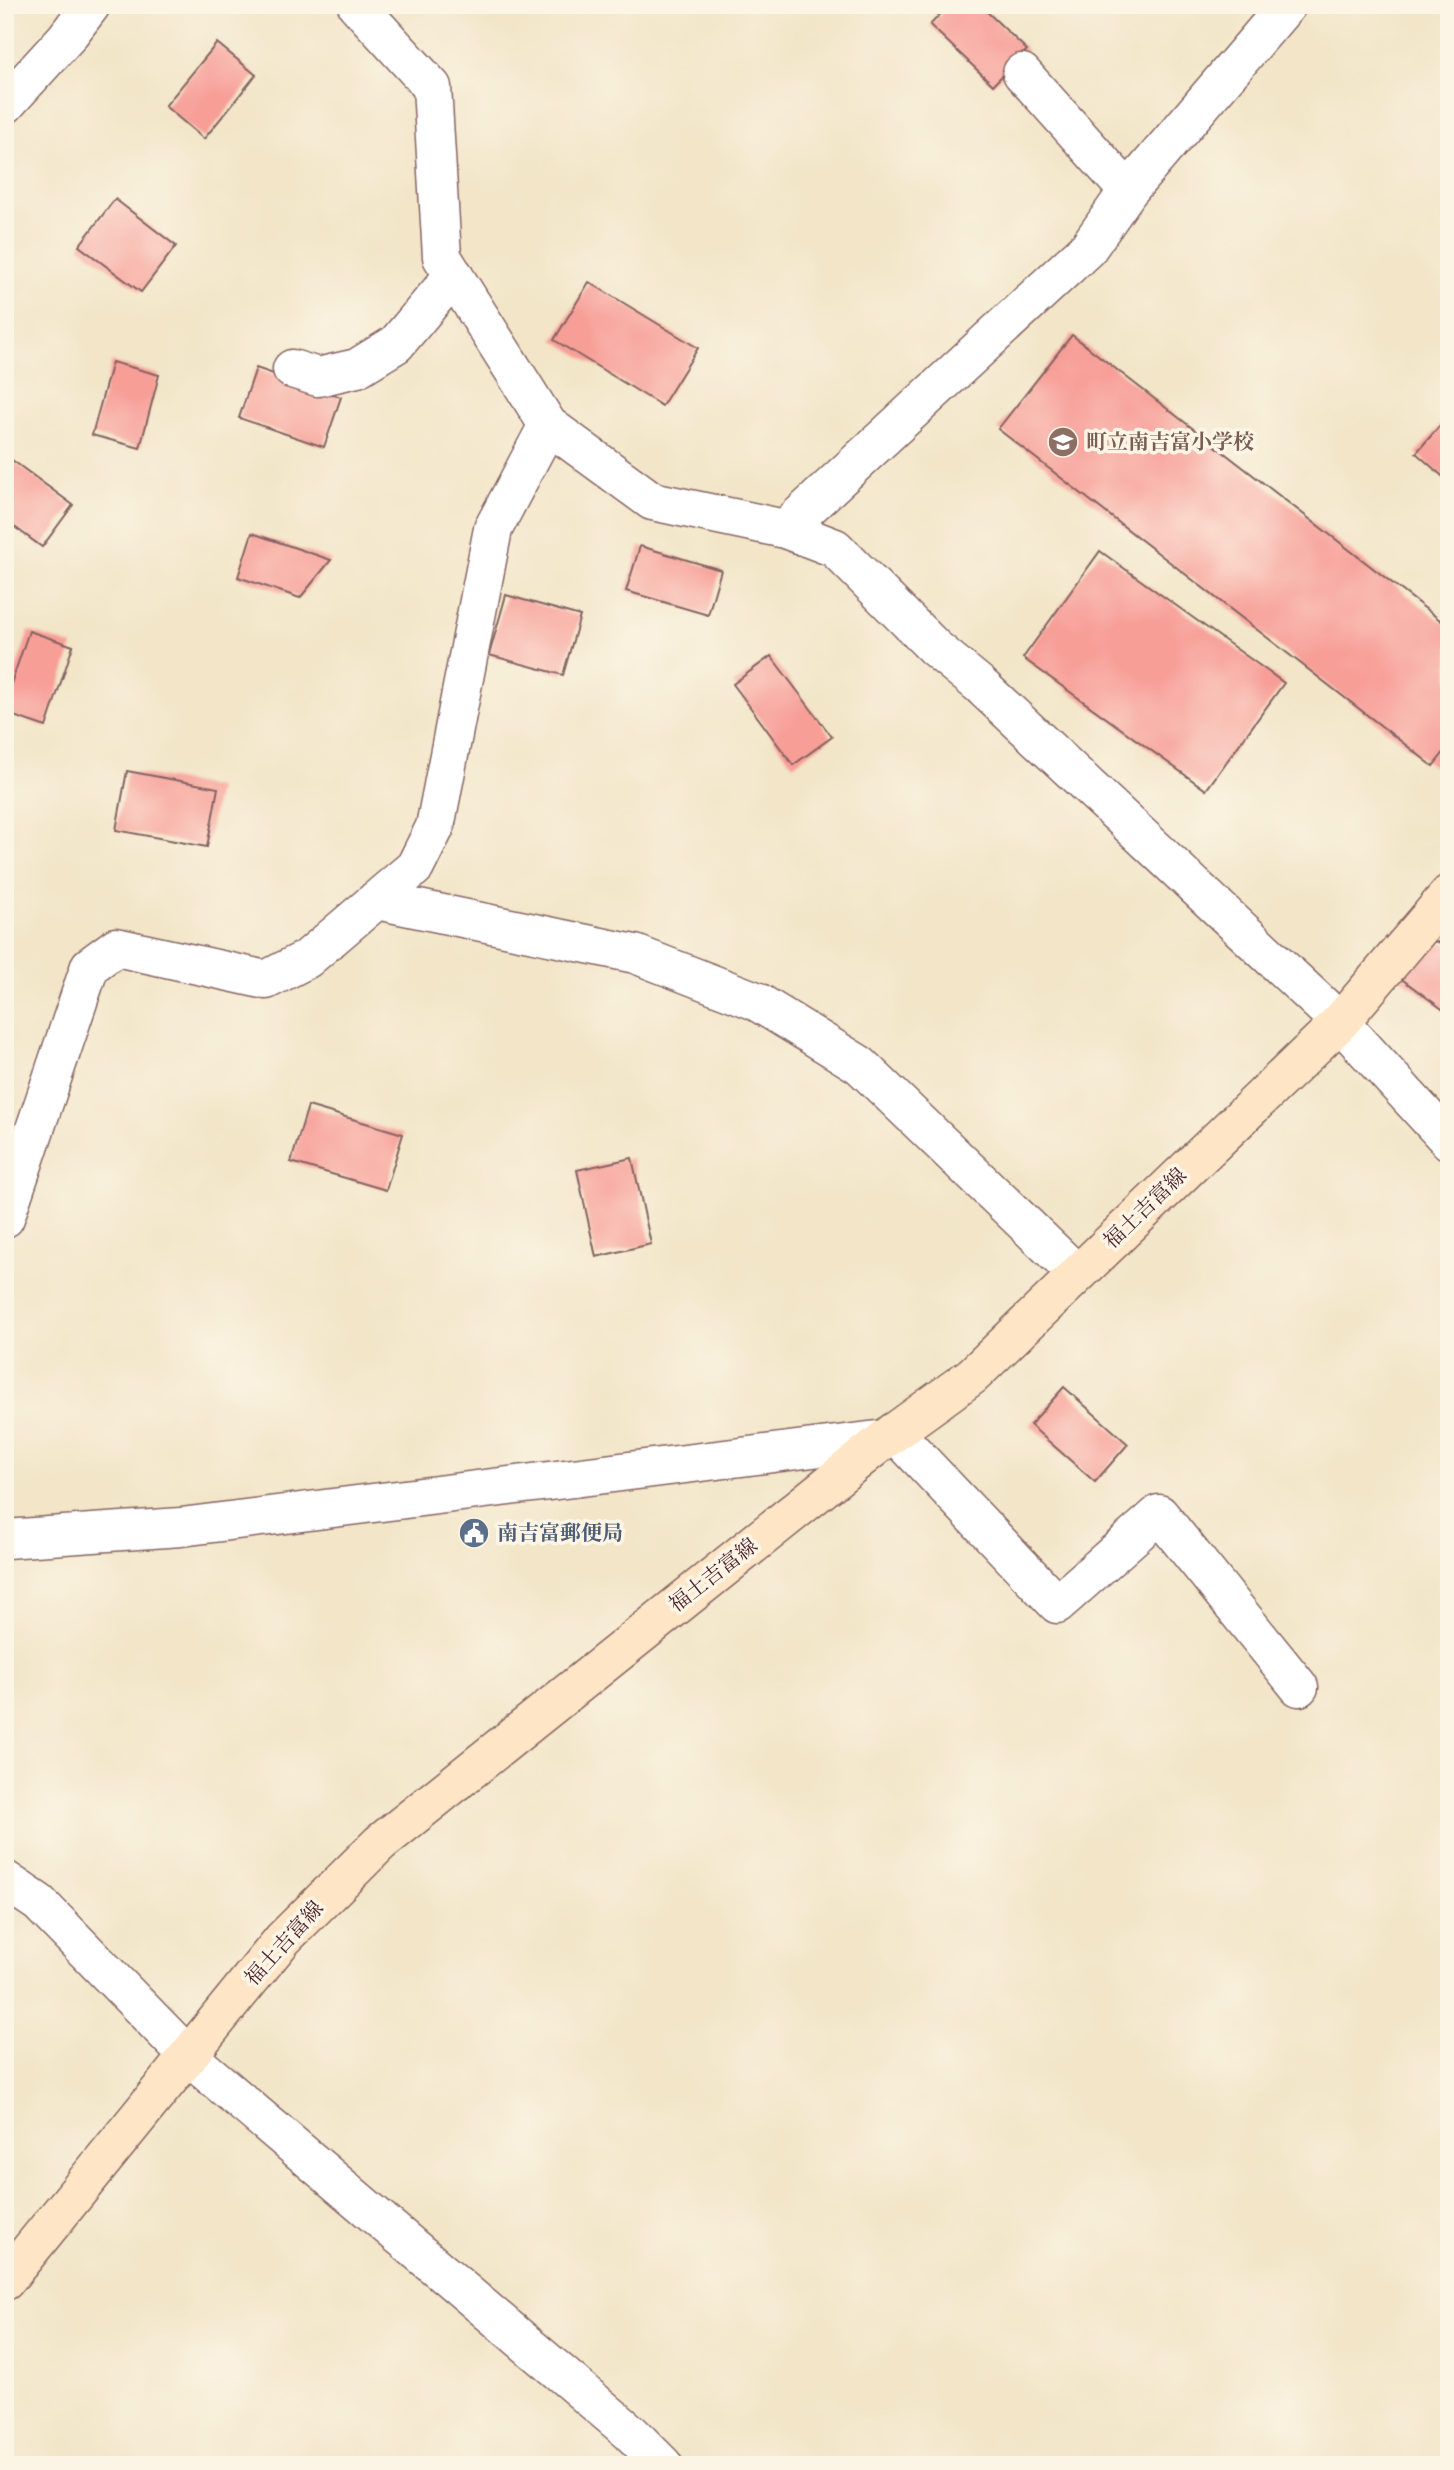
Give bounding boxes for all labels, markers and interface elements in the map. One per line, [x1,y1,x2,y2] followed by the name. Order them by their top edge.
[1046,425,1080,459] school or university icon: 町立南吉富小学校
[1086,429,1254,455] place label: 町立南吉富小学校
[1098,1162,1192,1254] street label: 福土吉富線
[457,1516,491,1550] public building icon: 南吉富郵便局
[497,1520,623,1546] place label: 南吉富郵便局
[664,1532,762,1618] street label: 福土吉富線
[239,1895,329,1991] street label: 福土吉富線

